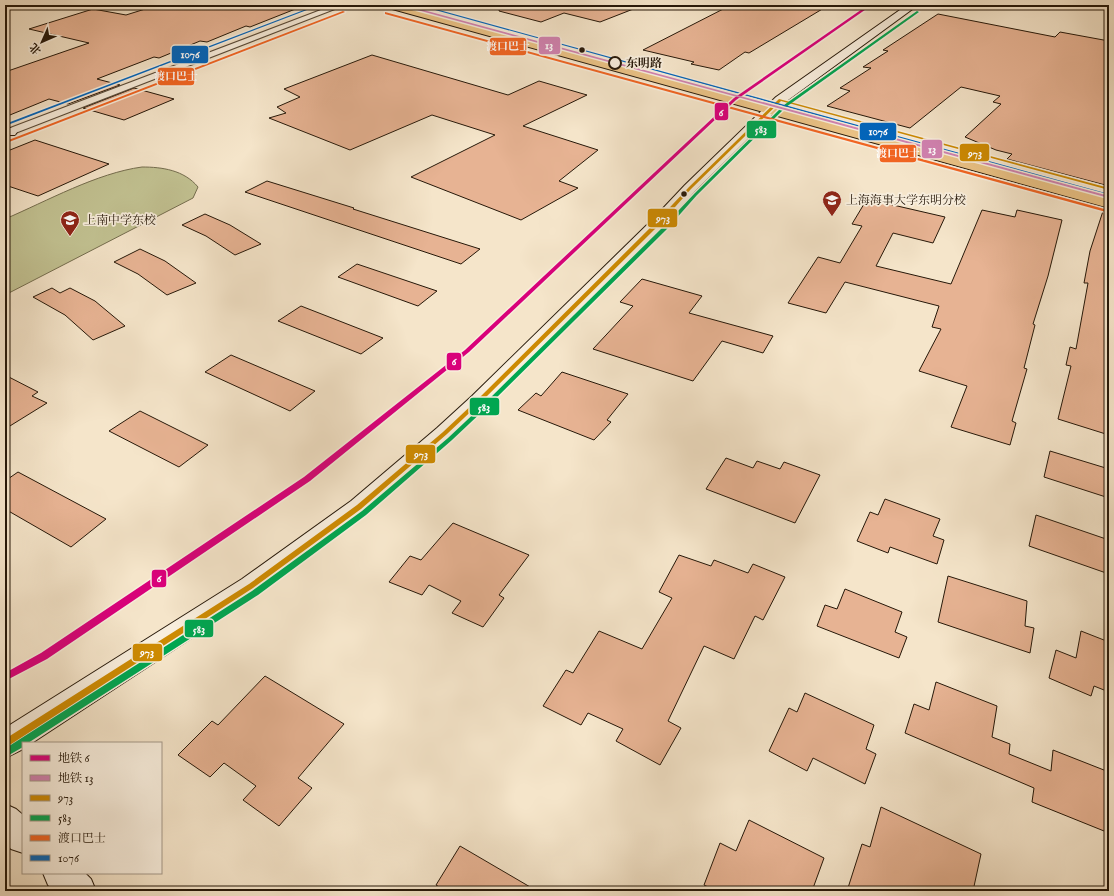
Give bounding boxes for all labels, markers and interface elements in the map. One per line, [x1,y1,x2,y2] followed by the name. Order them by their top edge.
[22,22,62,62] north arrow
[538,36,561,55] line badge: 13
[489,37,527,56] line badge: 渡口巴士
[545,39,553,53] text: 13
[27,40,44,57] text: 北
[486,40,530,54] text: 渡口巴士
[171,45,209,64] line badge: 1076
[577,45,587,55] unlabelled marker
[180,48,201,62] text: 1076
[608,56,622,70] marker: 东明路
[626,56,662,71] place label: 东明路
[157,67,195,86] line badge: 渡口巴士
[154,70,198,84] text: 渡口巴士
[714,102,729,121] line badge: 6
[719,106,725,120] text: 6
[746,120,777,139] line badge: 583
[859,122,897,141] line badge: 1076
[755,123,767,137] text: 583
[868,125,889,139] text: 1076
[921,139,943,159] line badge: 13
[928,143,936,157] text: 13
[959,143,990,162] line badge: 973
[879,144,917,163] line badge: 渡口巴士
[876,147,920,161] text: 渡口巴士
[967,147,982,161] text: 973
[679,189,689,199] unlabelled marker
[821,189,843,217] school or university icon: 上海海事大学东明分校
[846,193,966,208] place label: 上海海事大学东明分校
[647,208,678,228] line badge: 973
[59,209,81,237] school or university icon: 上南中学东校
[655,212,670,226] text: 973
[84,213,156,228] place label: 上南中学东校
[446,352,462,371] line badge: 6
[452,355,458,369] text: 6
[469,397,500,416] line badge: 583
[478,401,490,415] text: 583
[405,444,436,464] line badge: 973
[413,448,428,462] text: 973
[151,569,167,588] line badge: 6
[157,572,163,586] text: 6
[184,619,214,638] line badge: 583
[193,623,205,637] text: 583
[132,643,163,662] line badge: 973
[139,646,154,660] text: 973
[22,742,162,874] legend
[58,751,91,766] text: 地铁 6
[58,771,94,786] text: 地铁 13
[57,791,73,806] text: 973
[58,811,72,826] text: 583
[58,831,106,846] text: 渡口巴士
[58,851,80,866] text: 1076

